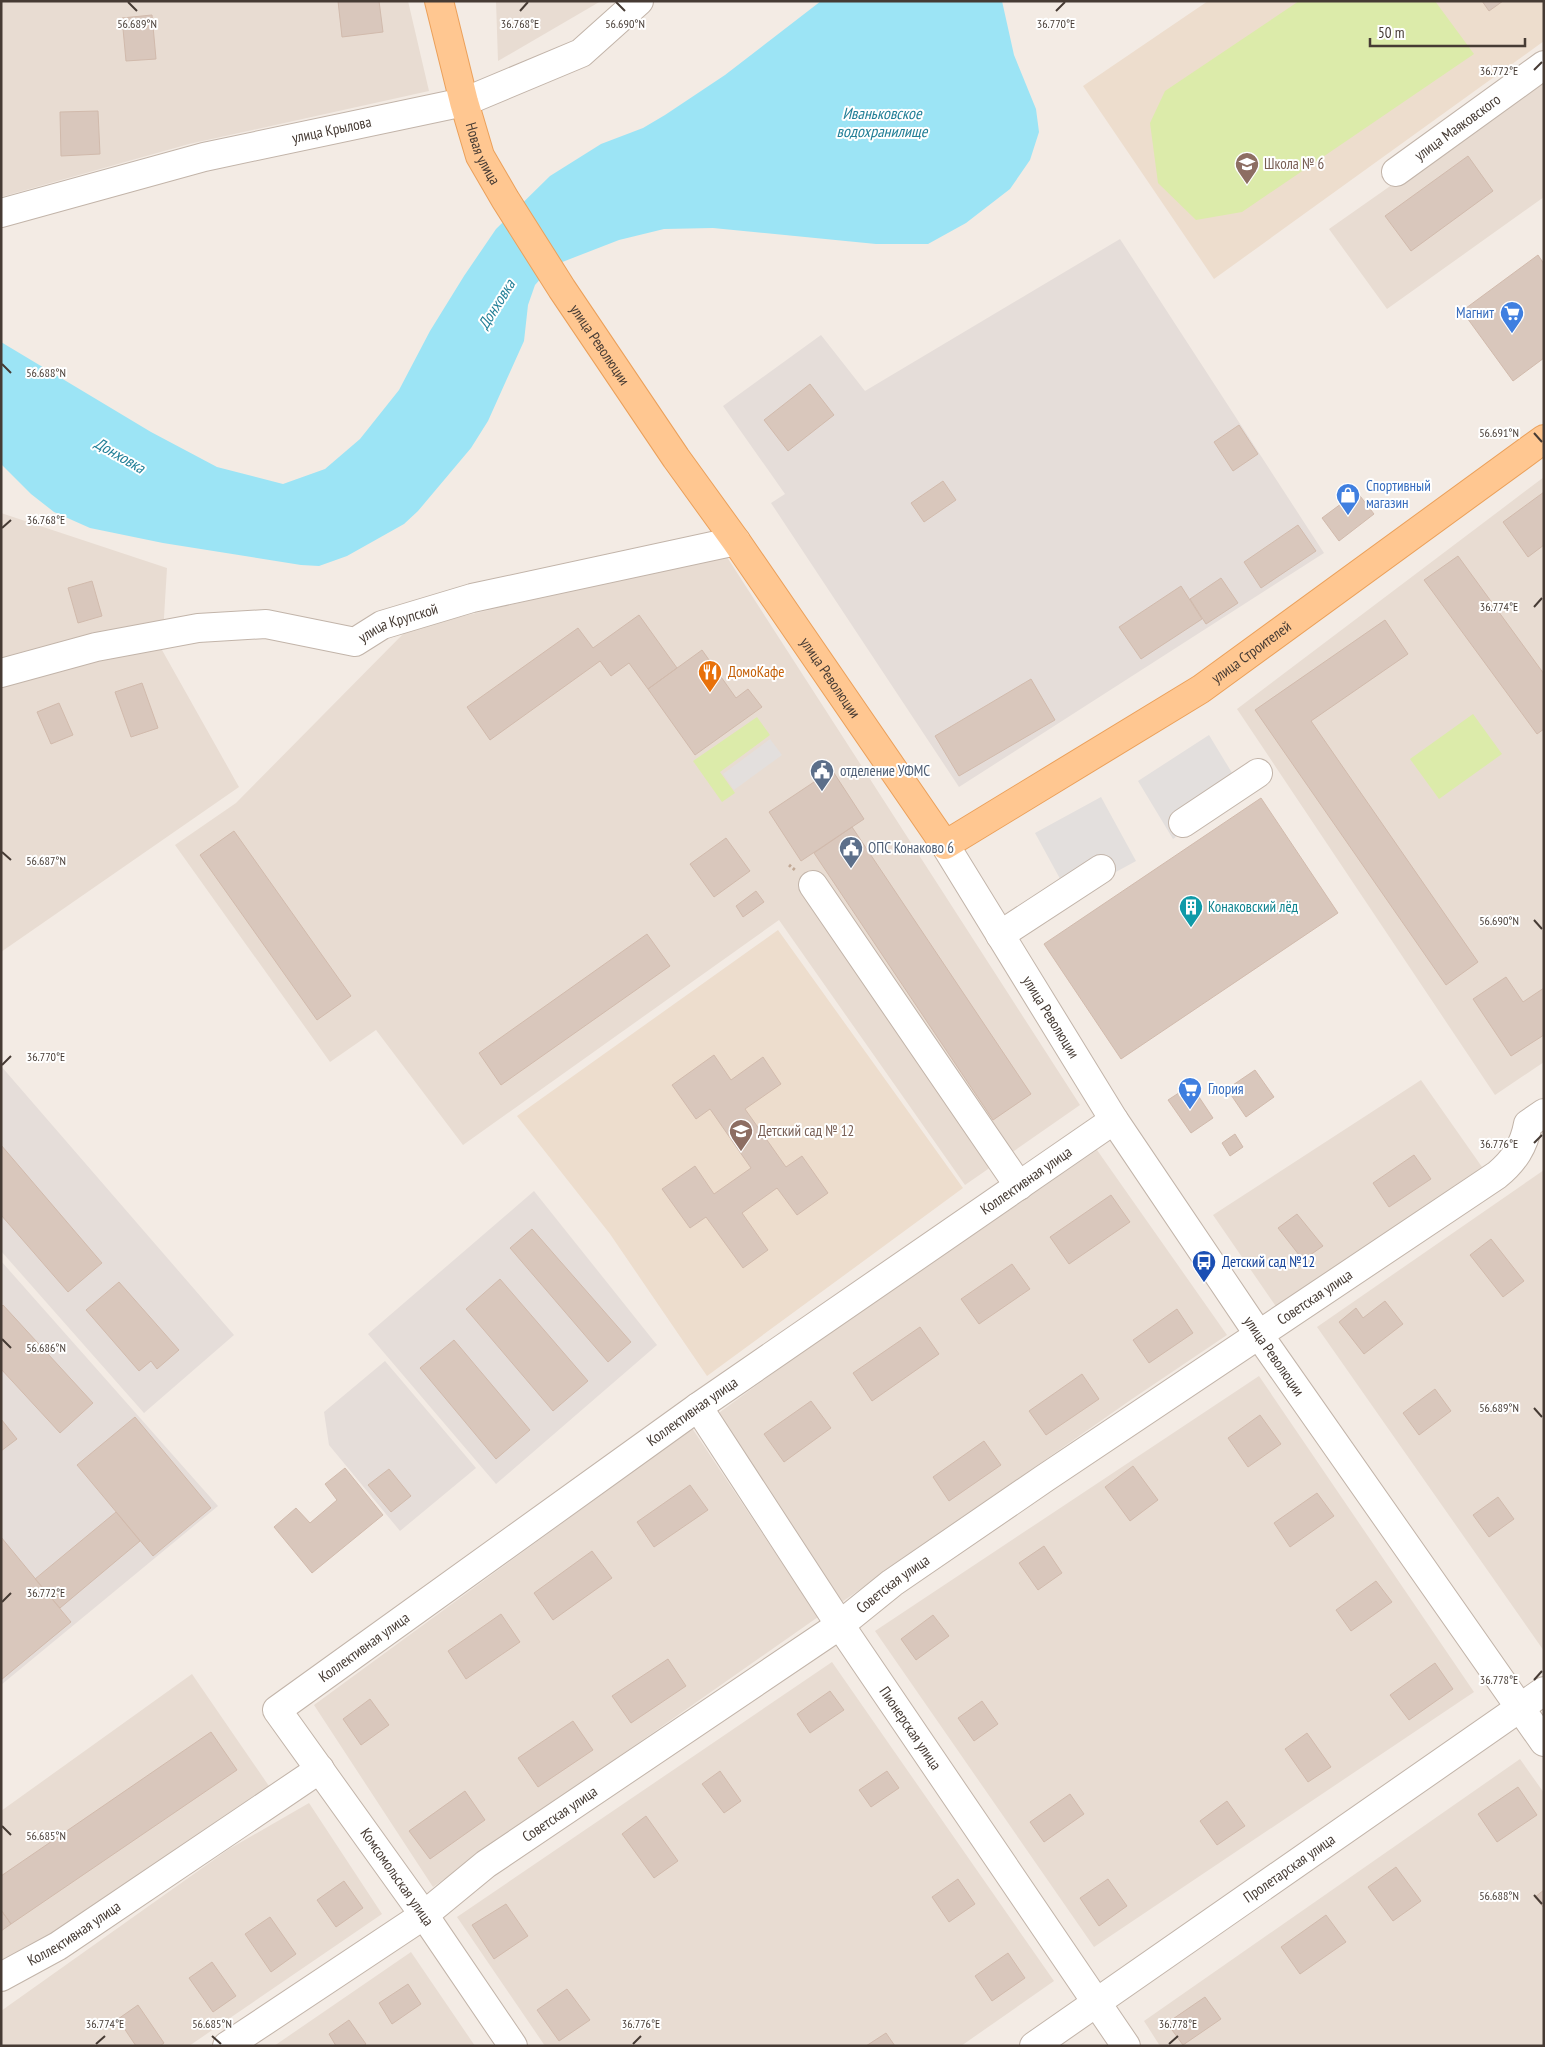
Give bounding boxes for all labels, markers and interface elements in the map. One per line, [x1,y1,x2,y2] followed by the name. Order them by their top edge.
[1370,15,1525,47] scale bar
[117,16,157,31] text: 56.689°N
[501,16,539,31] text: 36.768°E
[605,16,645,31] text: 56.690°N
[1037,16,1075,31] text: 36.770°E
[1378,23,1404,42] text: 50 m
[1480,63,1518,78] text: 36.772°E
[1410,90,1504,165] street label: улица Маяковского
[837,103,929,141] water label: Иваньковское водохранилище
[290,112,373,147] street label: улица Крылова
[462,120,505,188] street label: Новая улица
[1234,151,1260,185] school or university icon: Школа № 6
[1264,154,1324,173] place label: Школа № 6
[473,274,520,333] water label: Донховка
[566,300,634,389] street label: улица Революции
[1499,300,1525,334] supermarket icon: Магнит
[1456,303,1494,322] place label: Магнит
[26,365,66,380] text: 56.688°N
[1479,425,1519,440] text: 56.691°N
[91,432,150,478] water label: Донховка
[1366,476,1431,512] place label: Спортивный магазин
[1335,482,1361,516] shop icon: Спортивный магазин
[27,512,65,527] text: 36.768°E
[355,599,440,647] street label: улица Крупской
[1480,599,1518,614] text: 36.774°E
[1208,616,1295,687] street label: улица Строителей
[796,634,865,722] street label: улица Революции
[697,659,723,693] restaurant icon: ДомоКафе
[728,662,785,681] place label: ДомоКафе
[809,758,835,792] public building icon: отделение УФМС
[840,761,930,780] place label: отделение УФМС
[838,835,864,869] public building icon: ОПС Конаково 6
[868,838,954,857] place label: ОПС Конаково 6
[26,853,66,868] text: 56.687°N
[1178,894,1204,928] building icon: Конаковский лёд
[1208,897,1298,916] place label: Конаковский лёд
[1479,913,1519,928] text: 56.690°N
[1019,972,1084,1062] street label: улица Революции
[27,1049,65,1064] text: 36.770°E
[1177,1076,1203,1110] supermarket icon: Глория
[1208,1079,1244,1098] place label: Глория
[728,1118,754,1152] school or university icon: Детский сад № 12
[758,1121,854,1140] place label: Детский сад № 12
[1480,1136,1518,1151] text: 36.776°E
[976,1142,1075,1218] street label: Коллективная улица
[1191,1249,1217,1283] bus stop icon: Детский сад №12
[1222,1252,1315,1271] place label: Детский сад №12
[1273,1265,1356,1329] street label: Советская улица
[1240,1312,1309,1400] street label: улица Революции
[26,1340,66,1355] text: 56.686°N
[643,1373,741,1450] street label: Коллективная улица
[1479,1400,1519,1415] text: 56.689°N
[852,1550,933,1617] street label: Советская улица
[27,1585,65,1600] text: 36.772°E
[315,1608,413,1686] street label: Коллективная улица
[1480,1672,1518,1687] text: 36.778°E
[875,1682,946,1773] street label: Пионерская улица
[518,1782,601,1846] street label: Советская улица
[357,1824,438,1929] street label: Комсомольская улица
[26,1828,66,1843] text: 56.685°N
[1239,1829,1339,1906] street label: Пролетарская улица
[1479,1888,1519,1903] text: 56.688°N
[24,1896,124,1970] street label: Коллективная улица
[86,2016,124,2031] text: 36.774°E
[192,2016,232,2031] text: 56.685°N
[622,2016,660,2031] text: 36.776°E
[1159,2016,1197,2031] text: 36.778°E

